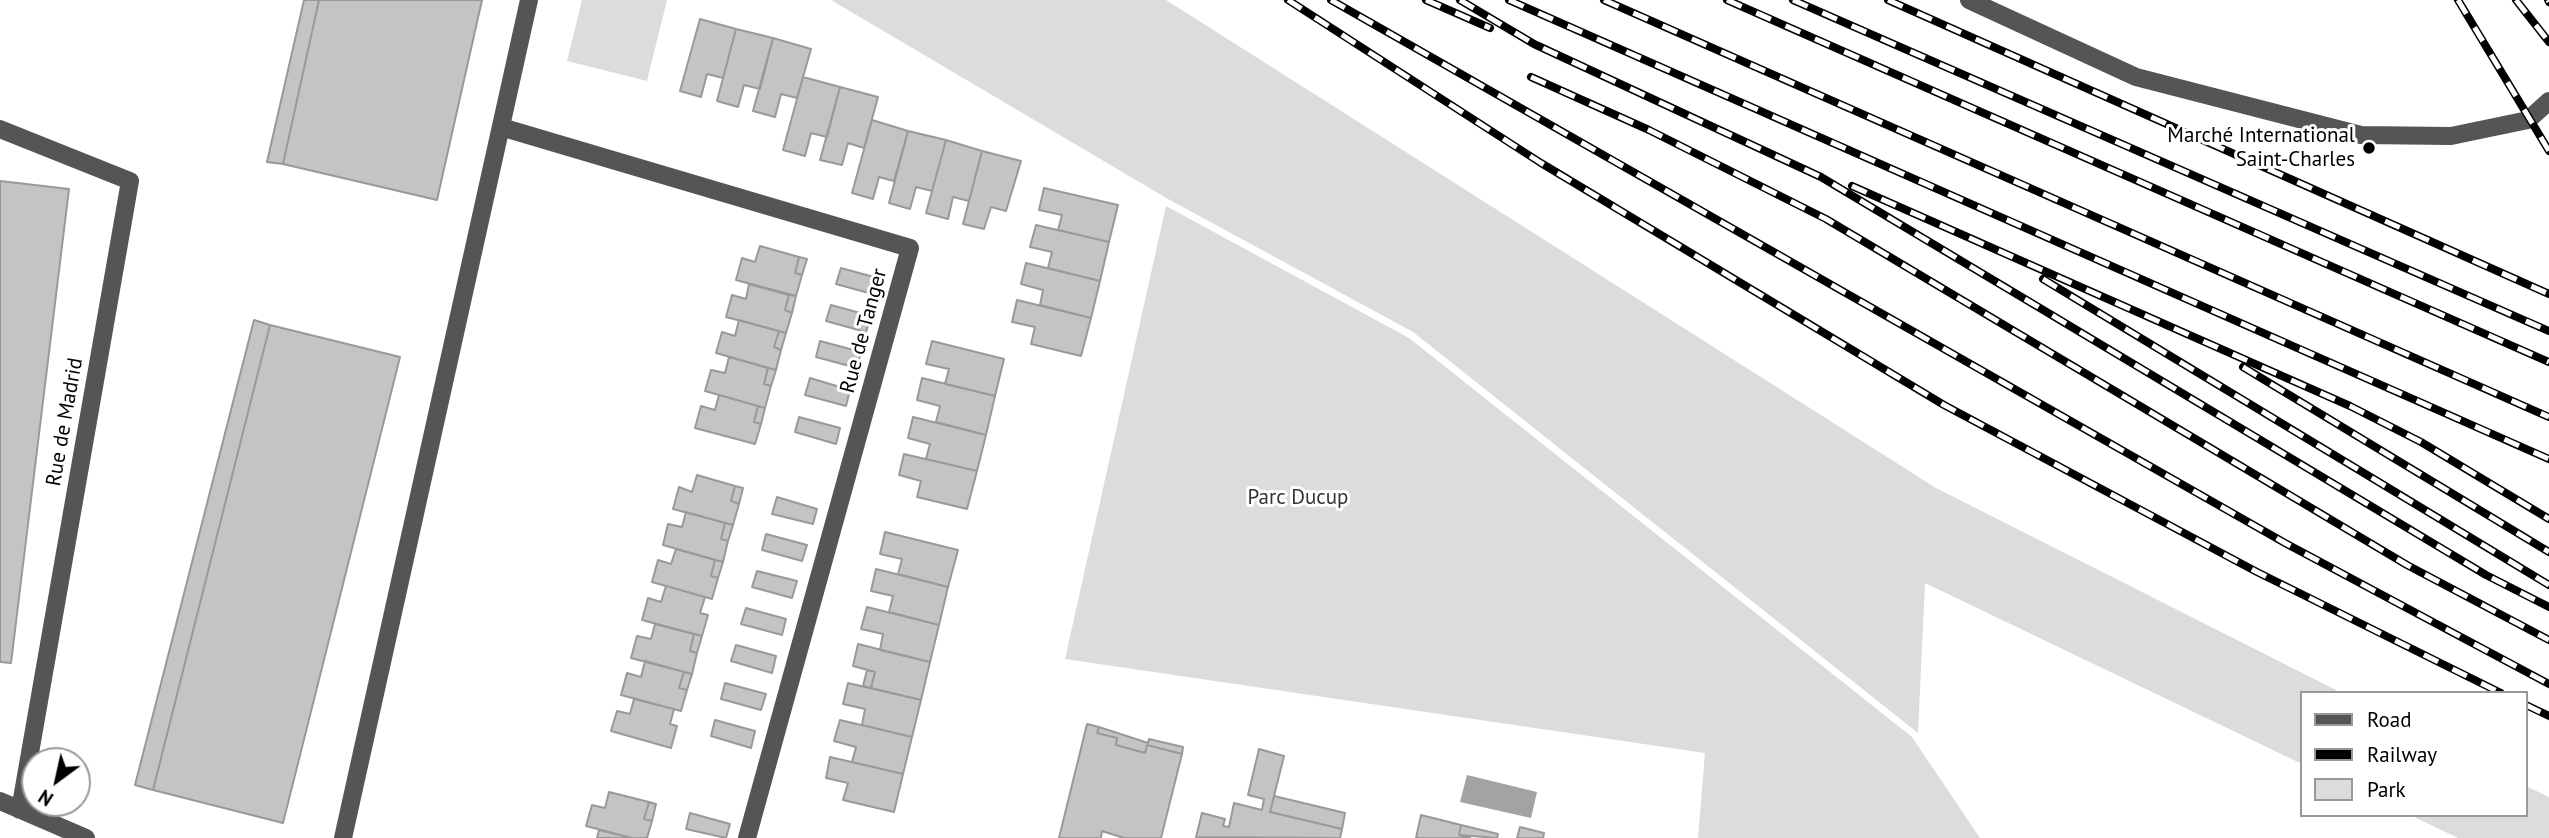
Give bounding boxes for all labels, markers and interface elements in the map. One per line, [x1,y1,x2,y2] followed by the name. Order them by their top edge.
[2167,123,2355,173] place label: Marché International Saint-Charles
[2361,140,2377,156] marker: Marché International Saint-Charles
[835,266,893,396] street label: Rue de Tanger
[41,356,89,488] street label: Rue de Madrid
[1248,485,1348,511] park label: Parc Ducup
[2300,691,2528,817] legend
[2367,706,2411,733] text: Road
[2367,741,2437,768] text: Railway
[21,747,91,817] north arrow
[2367,776,2406,803] text: Park
[34,784,57,811] text: N

